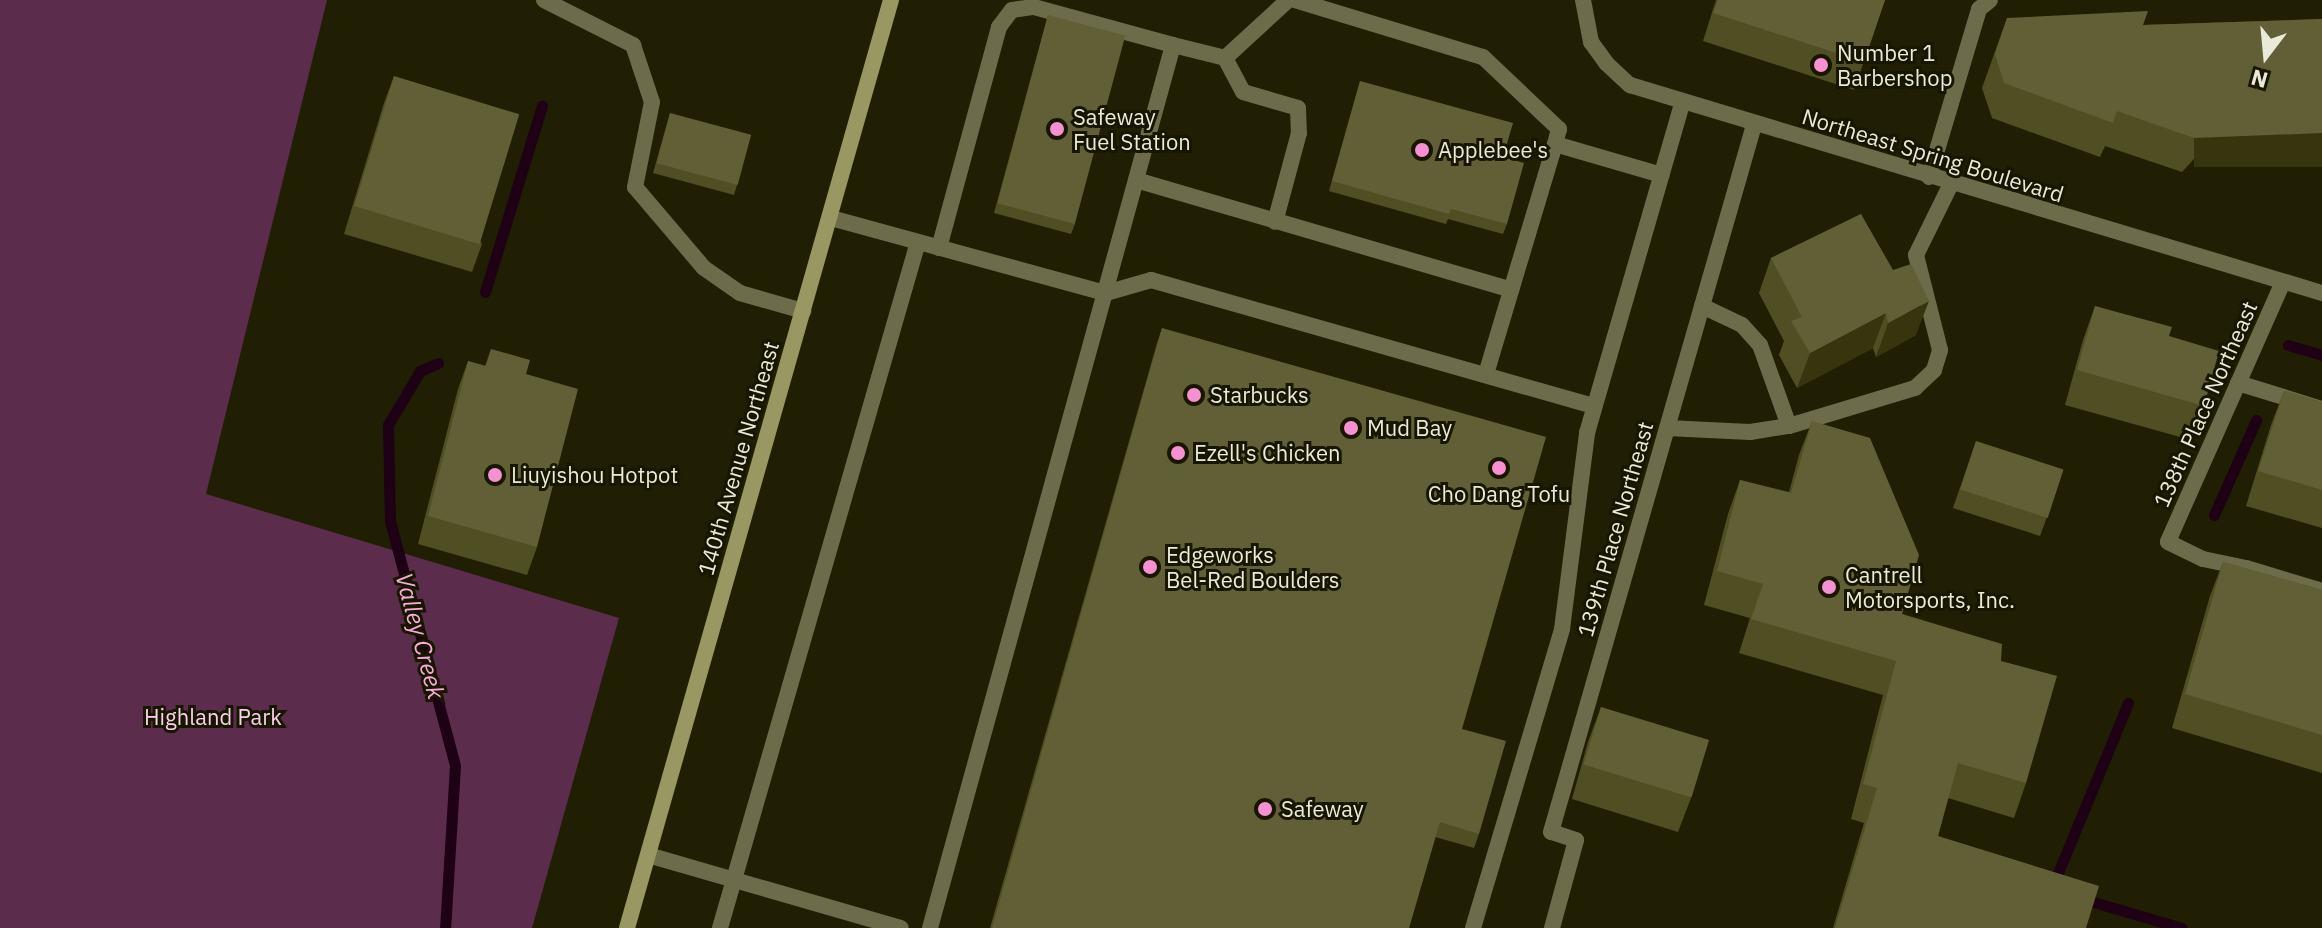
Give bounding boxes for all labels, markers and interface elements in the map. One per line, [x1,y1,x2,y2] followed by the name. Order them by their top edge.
[2226,16,2306,96] north arrow
[1837,39,1952,90] place label: Number 1 Barbershop
[1812,56,1830,74] marker: Number 1 Barbershop
[2248,63,2271,96] text: N
[1073,103,1191,154] place label: Safeway Fuel Station
[1799,103,2067,207] street label: Northeast Spring Boulevard
[1048,120,1066,138] marker: Safeway Fuel Station
[1438,137,1548,163] place label: Applebee's
[1413,141,1431,159] marker: Applebee's
[2148,297,2262,511] street label: 138th Place Northeast
[692,338,784,578] street label: 140th Avenue Northeast
[1210,382,1309,408] place label: Starbucks
[1185,386,1203,404] marker: Starbucks
[1367,415,1452,441] place label: Mud Bay
[1572,418,1658,640] street label: 139th Place Northeast
[1342,419,1360,437] marker: Mud Bay
[1194,440,1340,466] place label: Ezell's Chicken
[1169,444,1187,462] marker: Ezell's Chicken
[1490,459,1508,477] marker: Cho Dang Tofu
[511,462,678,488] place label: Liuyishou Hotpot
[486,466,504,484] marker: Liuyishou Hotpot
[1428,481,1570,507] place label: Cho Dang Tofu
[1166,541,1340,592] place label: Edgeworks Bel-Red Boulders
[1141,558,1159,576] marker: Edgeworks Bel-Red Boulders
[1845,561,2015,612] place label: Cantrell Motorsports, Inc.
[389,570,451,702] water label: Valley Creek
[1820,578,1838,596] marker: Cantrell Motorsports, Inc.
[144,704,282,730] park label: Highland Park
[1281,796,1364,822] place label: Safeway
[1256,800,1274,818] marker: Safeway

